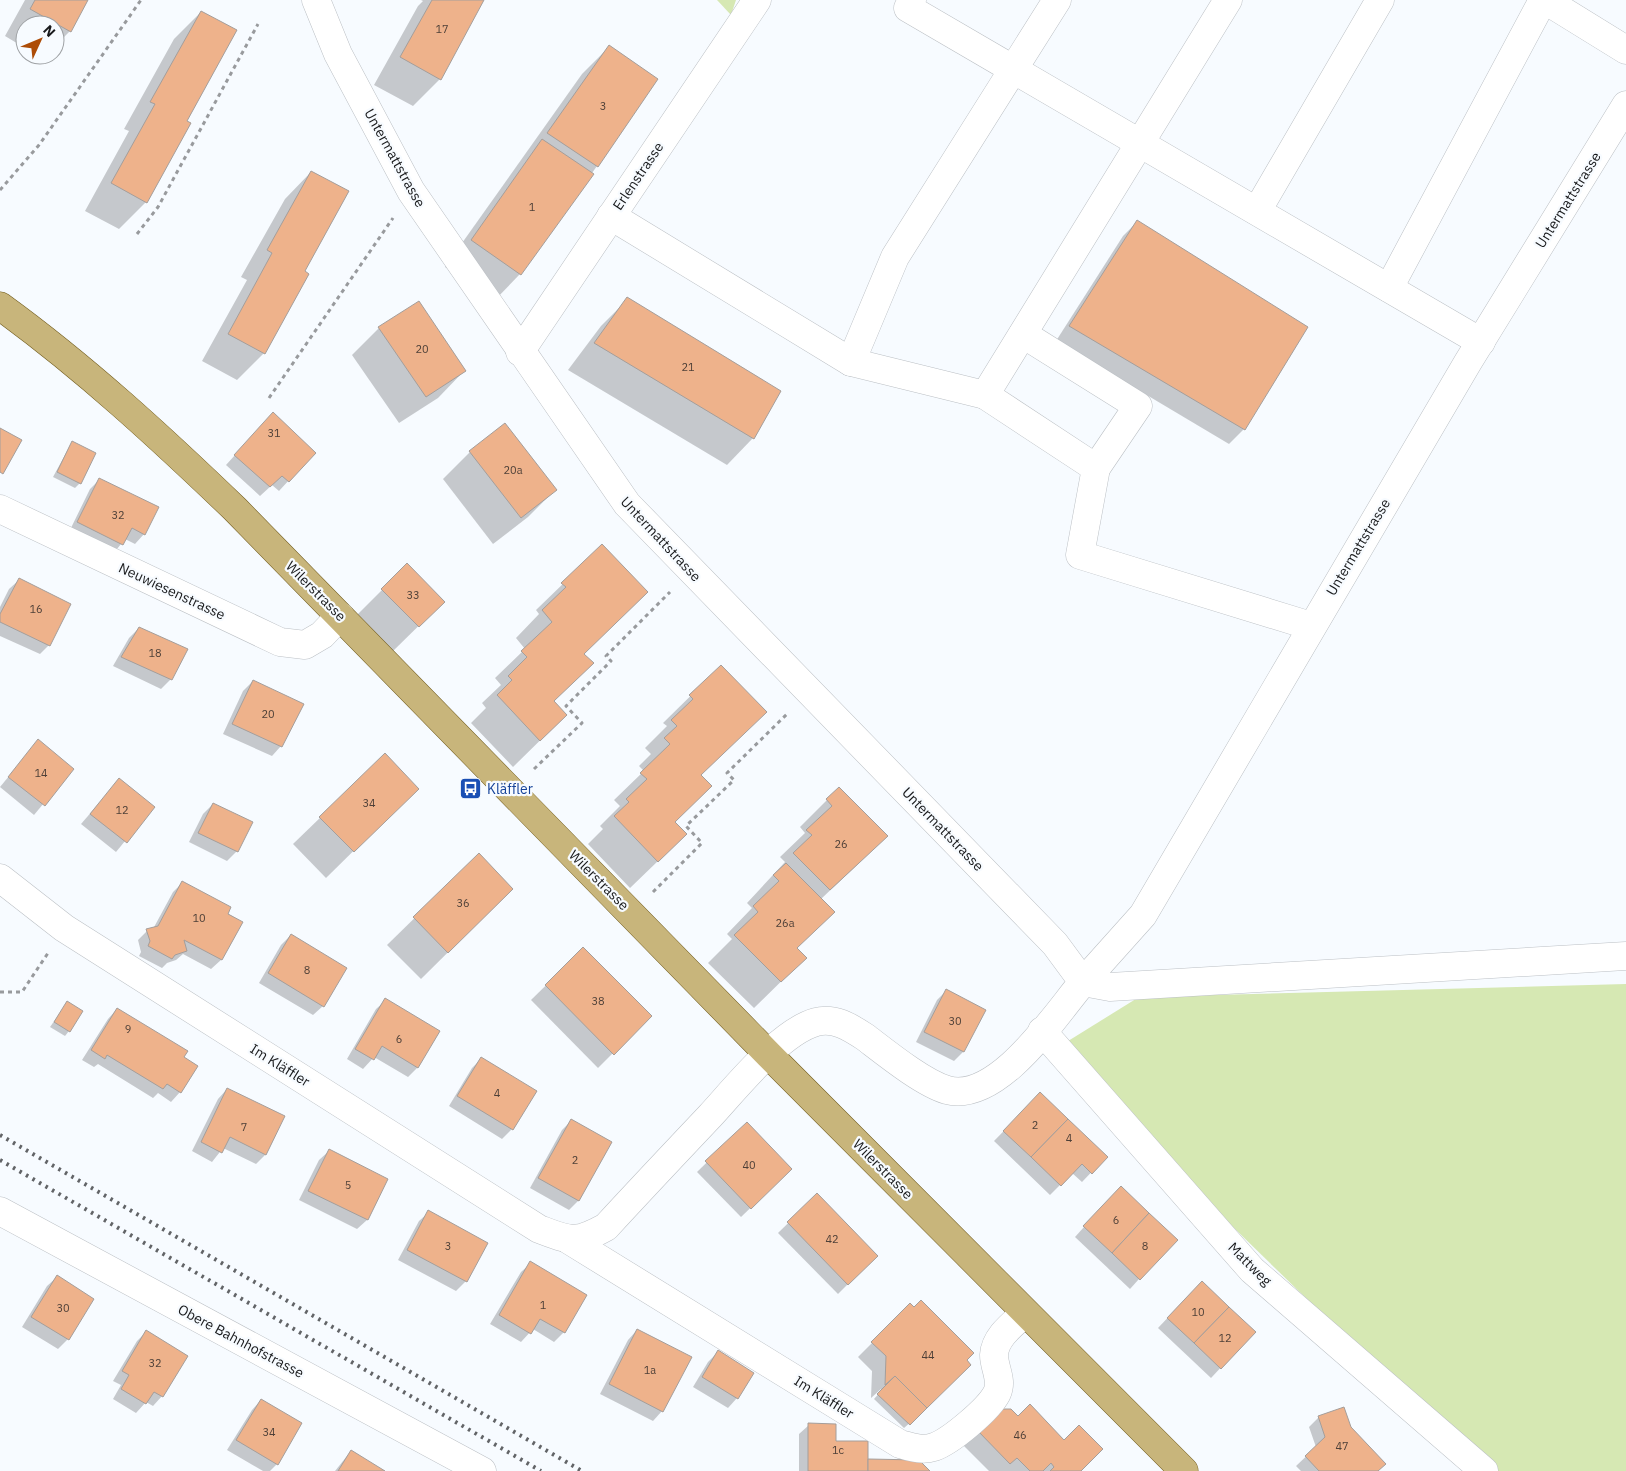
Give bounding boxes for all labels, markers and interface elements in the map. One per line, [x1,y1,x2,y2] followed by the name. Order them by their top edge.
[15,15,65,65] north arrow
[39,21,59,41] text: N
[435,22,449,36] house number: 17
[600,99,606,113] house number: 3
[360,106,430,211] street label: Untermattstrasse
[609,138,667,213] street label: Erlenstrasse
[1531,148,1605,251] street label: Untermattstrasse
[529,200,536,214] house number: 1
[415,342,429,356] house number: 20
[681,360,695,374] house number: 21
[267,426,281,440] house number: 31
[503,463,523,477] house number: 20a
[617,493,705,586] street label: Untermattstrasse
[1322,495,1394,599] street label: Untermattstrasse
[111,508,125,522] house number: 32
[282,557,350,625] street label: Wilerstrasse
[116,558,228,624] street label: Neuwiesenstrasse
[406,588,420,602] house number: 33
[29,602,43,616] house number: 16
[148,646,162,660] house number: 18
[261,707,275,721] house number: 20
[34,766,48,780] house number: 14
[459,777,483,801] bus stop icon: Kläffler
[487,780,533,798] place label: Kläffler
[898,783,988,875] street label: Untermattstrasse
[362,796,376,810] house number: 34
[115,803,129,817] house number: 12
[834,837,848,851] house number: 26
[565,846,633,914] street label: Wilerstrasse
[456,896,470,910] house number: 36
[192,911,206,925] house number: 10
[775,916,795,930] house number: 26a
[304,963,310,977] house number: 8
[591,994,605,1008] house number: 38
[948,1014,962,1028] house number: 30
[125,1022,131,1036] house number: 9
[396,1032,402,1046] house number: 6
[247,1040,313,1090] street label: Im Kläffler
[494,1086,501,1100] house number: 4
[1032,1118,1038,1132] house number: 2
[241,1120,247,1134] house number: 7
[1066,1131,1073,1145] house number: 4
[849,1135,917,1203] street label: Wilerstrasse
[572,1153,578,1167] house number: 2
[742,1158,756,1172] house number: 40
[345,1178,351,1192] house number: 5
[1113,1213,1119,1227] house number: 6
[825,1232,839,1246] house number: 42
[1224,1238,1276,1290] street label: Mattweg
[445,1239,451,1253] house number: 3
[1142,1239,1148,1253] house number: 8
[540,1298,547,1312] house number: 1
[175,1300,307,1382] street label: Obere Bahnhofstrasse
[56,1301,70,1315] house number: 30
[1191,1305,1205,1319] house number: 10
[1218,1331,1232,1345] house number: 12
[921,1348,935,1362] house number: 44
[148,1356,162,1370] house number: 32
[644,1363,656,1377] house number: 1a
[791,1372,857,1422] street label: Im Kläffler
[262,1425,276,1439] house number: 34
[1013,1428,1027,1442] house number: 46
[1335,1439,1349,1453] house number: 47
[832,1443,845,1457] house number: 1c

